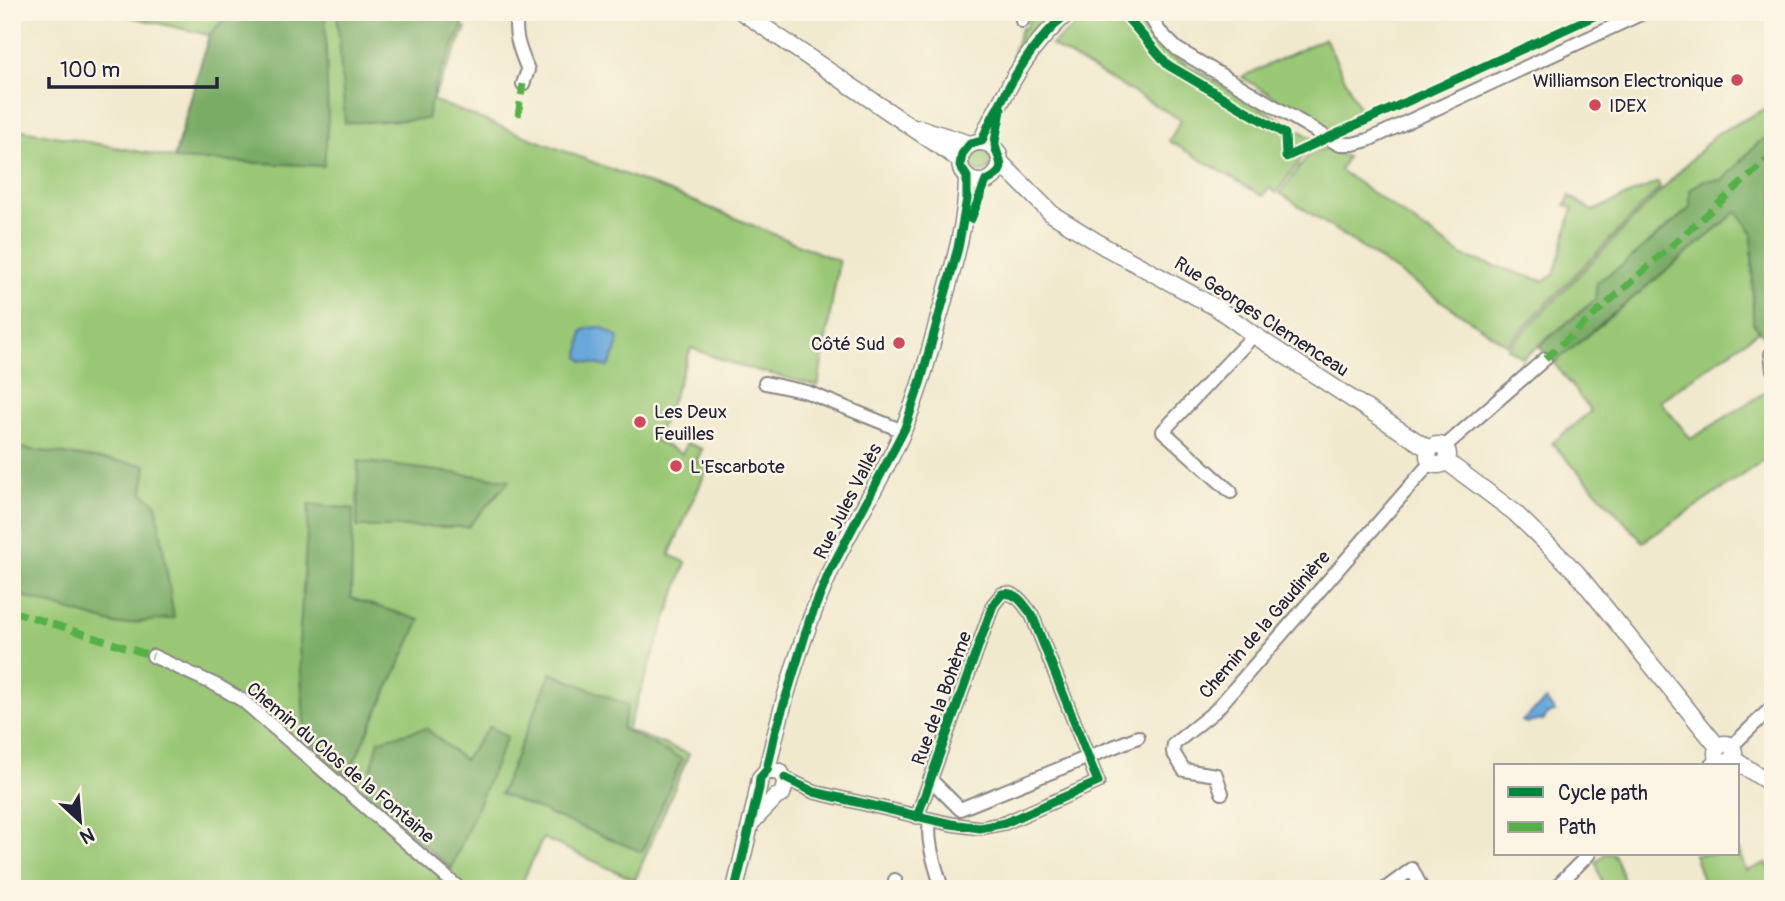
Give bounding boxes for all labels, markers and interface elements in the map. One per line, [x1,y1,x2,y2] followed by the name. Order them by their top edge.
[49,46,217,90] scale bar
[60,57,120,84] text: 100 m
[1533,69,1724,93] place label: Williamson Electronique
[1729,72,1745,88] marker: Williamson Electronique
[1609,94,1647,118] place label: IDEX
[1587,97,1603,113] marker: IDEX
[1170,251,1353,382] street label: Rue Georges Clemenceau
[811,332,885,356] place label: Côté Sud
[891,335,907,351] marker: Côté Sud
[654,400,727,446] place label: Les Deux Feuilles
[632,414,648,430] marker: Les Deux Feuilles
[808,439,888,564] street label: Rue Jules Vallès
[690,455,785,479] place label: L'Escarbote
[668,458,684,474] marker: L'Escarbote
[1194,545,1336,704] street label: Chemin de la Gaudinière
[907,628,978,769] street label: Rue de la Bohème
[241,677,440,849] street label: Chemin du Clos de la Fontaine
[1494,764,1740,856] legend
[1558,780,1648,807] text: Cycle path
[46,786,116,856] north arrow
[1558,814,1596,841] text: Path
[76,822,98,849] text: N

